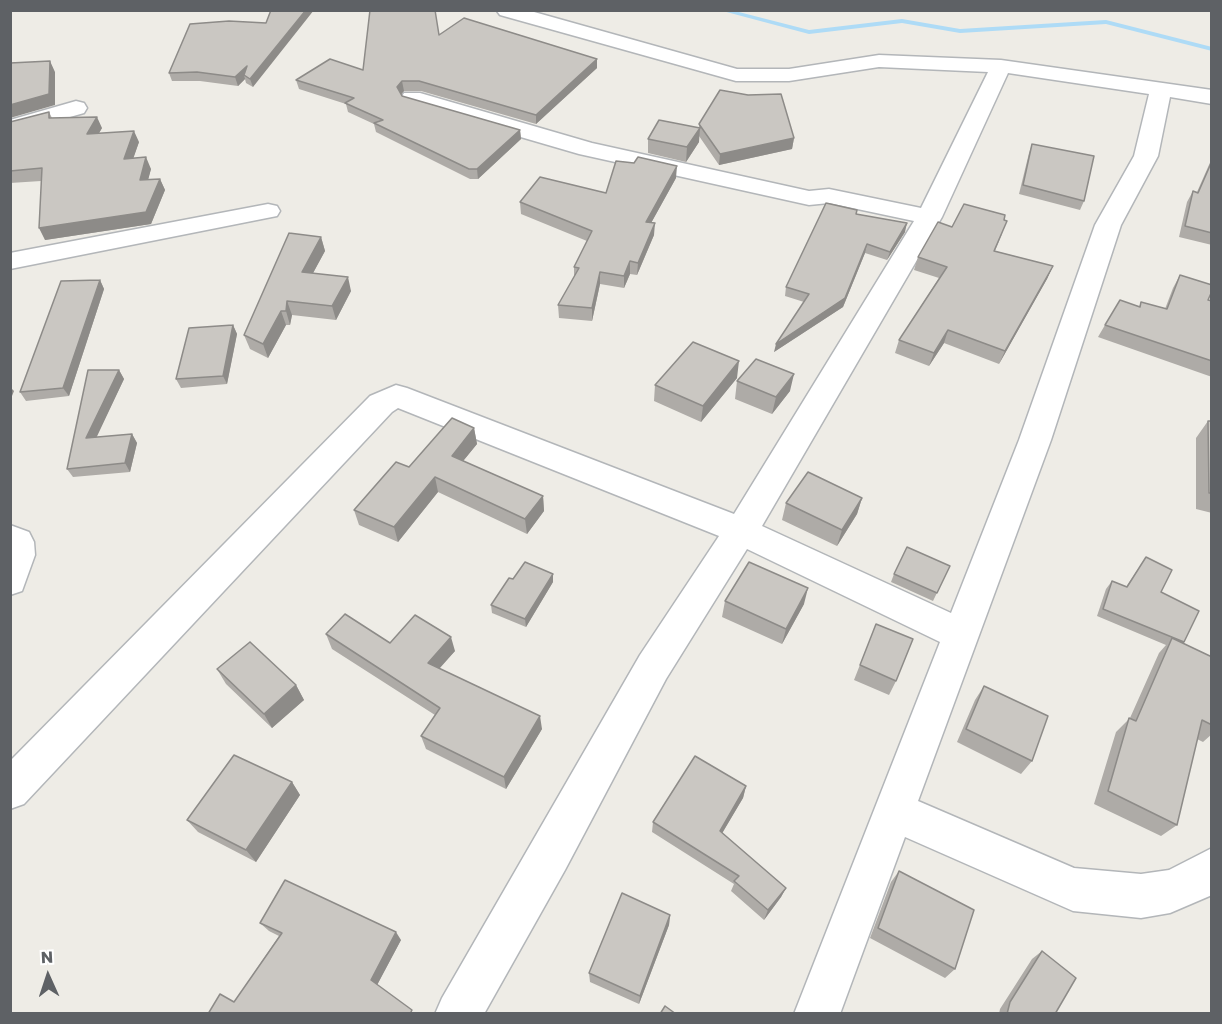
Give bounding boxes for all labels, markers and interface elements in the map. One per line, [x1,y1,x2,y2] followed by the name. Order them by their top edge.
[18,946,78,1006] north arrow
[40,946,54,969] text: N

